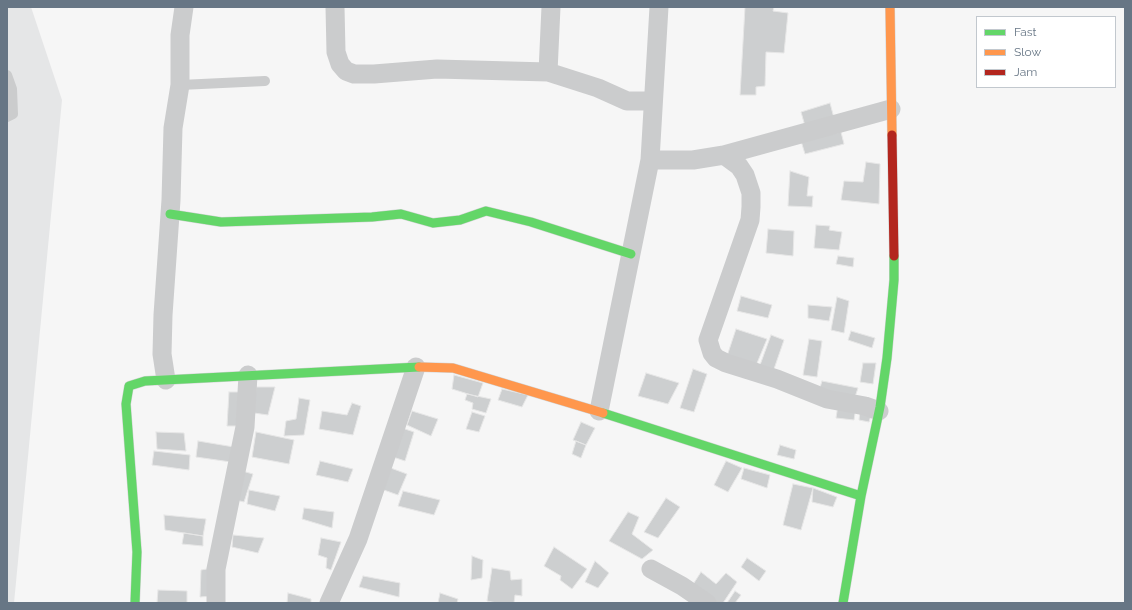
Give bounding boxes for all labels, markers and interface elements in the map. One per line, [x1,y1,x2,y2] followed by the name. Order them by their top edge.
[976,16,1116,88] legend
[1014,25,1037,39] text: Fast
[1014,45,1041,59] text: Slow
[1014,65,1037,79] text: Jam

